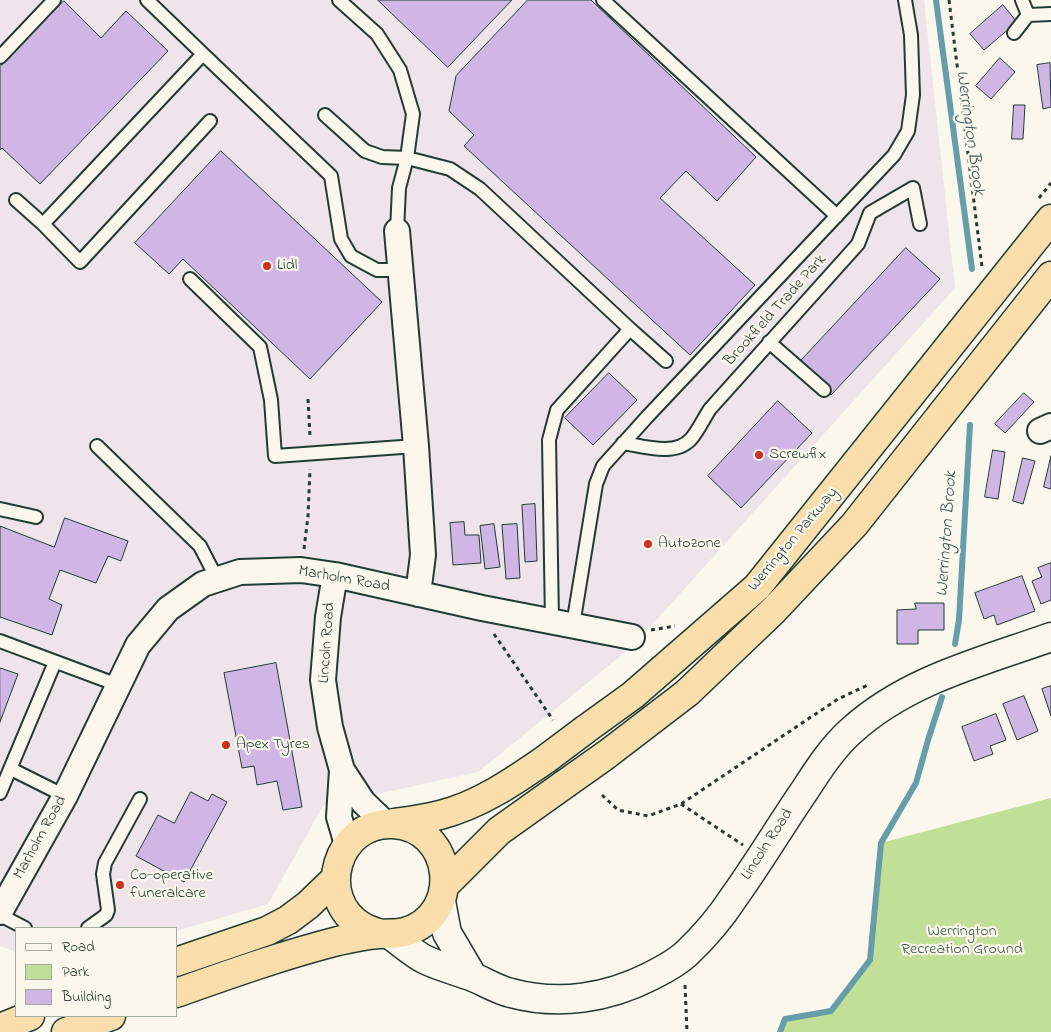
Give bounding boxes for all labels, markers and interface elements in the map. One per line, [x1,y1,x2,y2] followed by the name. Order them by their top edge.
[950,69,988,197] water label: Werrington Brook
[721,251,831,371] street label: Brookfield Trade Park
[277,256,297,276] place label: Lidl
[261,260,273,272] marker: Lidl
[769,445,826,465] place label: Screwfix
[753,449,765,461] marker: Screwfix
[933,470,963,598] water label: Werrington Brook
[745,484,843,596] street label: Werrington Parkway
[658,534,721,554] place label: Autozone
[642,538,654,550] marker: Autozone
[297,563,391,597] street label: Marholm Road
[316,602,340,684] street label: Lincoln Road
[236,735,310,755] place label: Apex Tyres
[220,739,232,751] marker: Apex Tyres
[10,793,72,883] street label: Marholm Road
[738,806,798,884] street label: Lincoln Road
[130,866,213,904] place label: Co-operative funeralcare
[114,879,126,891] marker: Co-operative funeralcare
[901,922,1023,960] park label: Werrington Recreation Ground
[15,927,178,1017] legend
[62,936,95,958] text: Road
[62,961,89,983] text: Park
[62,986,111,1008] text: Building

